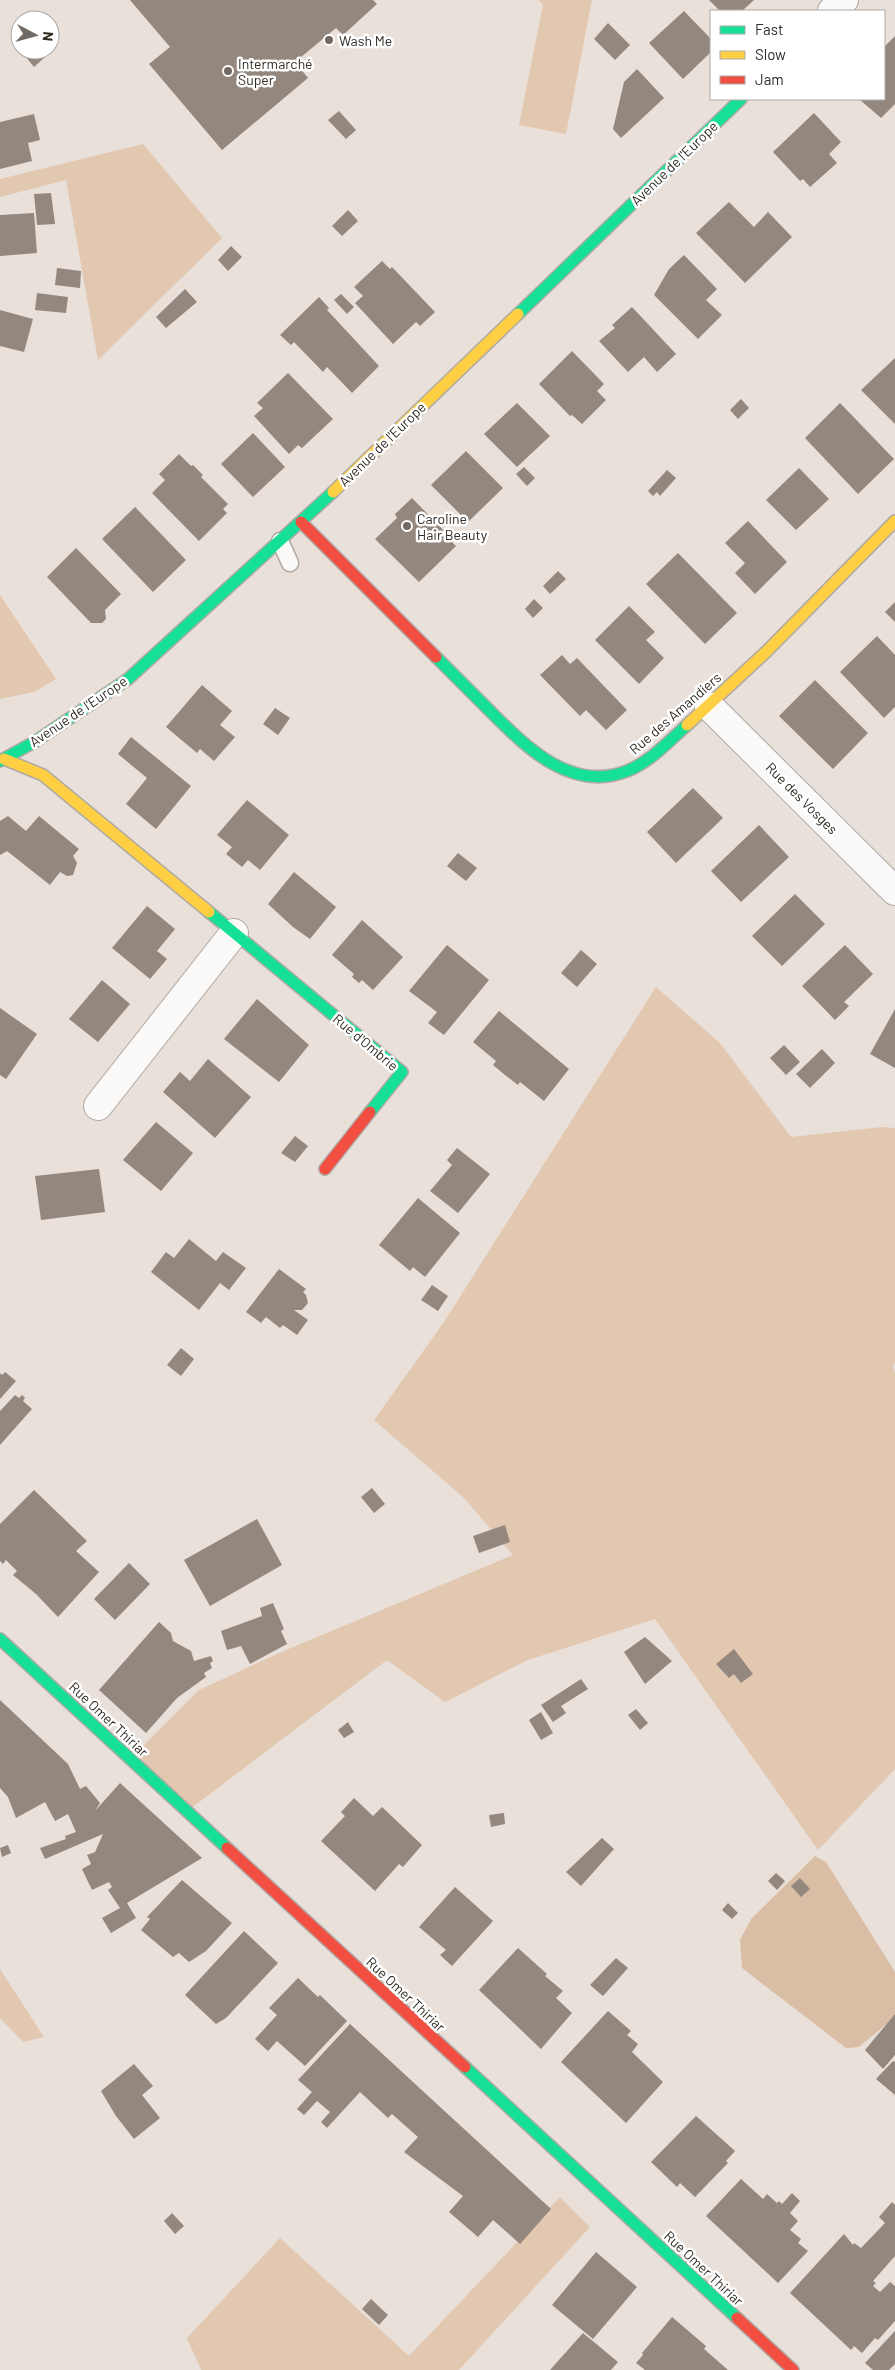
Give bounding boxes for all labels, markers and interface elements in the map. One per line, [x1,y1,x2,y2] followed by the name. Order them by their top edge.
[10,10,60,60] north arrow
[710,10,885,100] legend
[755,20,783,38] text: Fast
[39,31,57,42] text: N
[339,32,392,49] place label: Wash Me
[323,34,335,46] marker: Wash Me
[755,45,786,63] text: Slow
[238,55,313,88] place label: Intermarché Super
[222,65,234,77] marker: Intermarché Super
[755,70,784,88] text: Jam
[627,117,721,209] street label: Avenue de l'Europe
[335,398,429,490] street label: Avenue de l'Europe
[417,510,488,543] place label: Caroline Hair Beauty
[401,520,413,532] marker: Caroline Hair Beauty
[626,668,725,757] street label: Rue des Amandiers
[26,672,130,750] street label: Avenue de l'Europe
[763,759,842,838] street label: Rue des Vosges
[330,1010,402,1074] street label: Rue d'Ombrie
[66,1678,152,1760] street label: Rue Omer Thiriar
[363,1953,449,2035] street label: Rue Omer Thiriar
[661,2227,747,2309] street label: Rue Omer Thiriar

